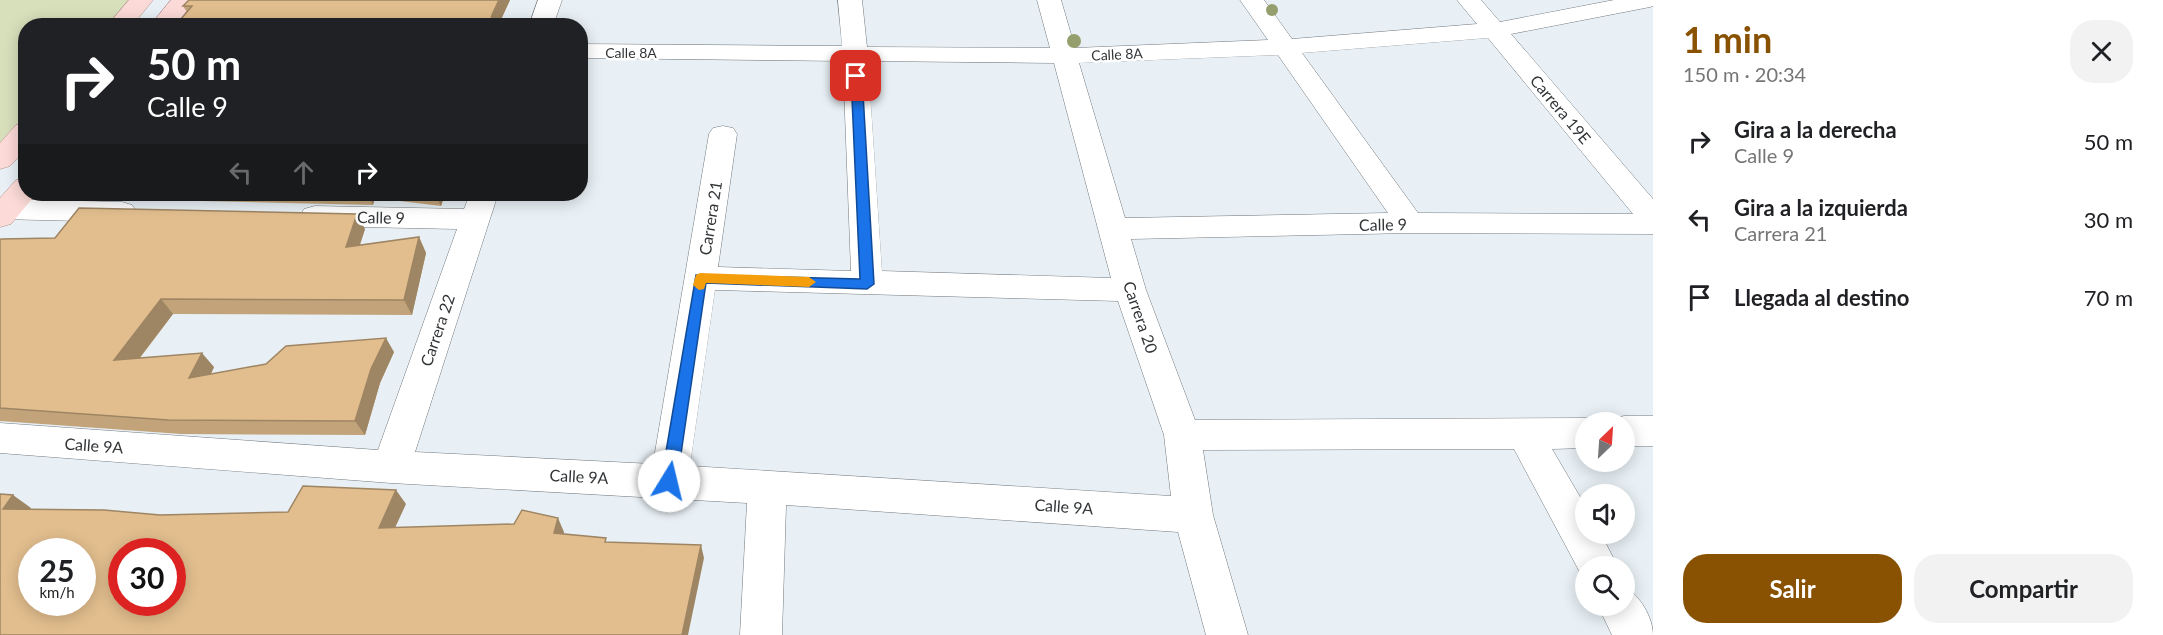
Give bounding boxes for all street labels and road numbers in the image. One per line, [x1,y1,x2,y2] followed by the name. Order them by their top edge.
[605,44,657,61] street label: Calle 8A
[1091,44,1144,64] street label: Calle 8A
[1527,71,1595,147] street label: Carrera 19E
[695,180,725,256] street label: Carrera 21
[357,207,405,227] street label: Calle 9
[1359,214,1407,234] street label: Calle 9
[1120,279,1162,355] street label: Carrera 20
[416,292,458,368] street label: Carrera 22
[64,433,124,457] street label: Calle 9A
[549,465,609,487] street label: Calle 9A
[1034,494,1094,518] street label: Calle 9A

